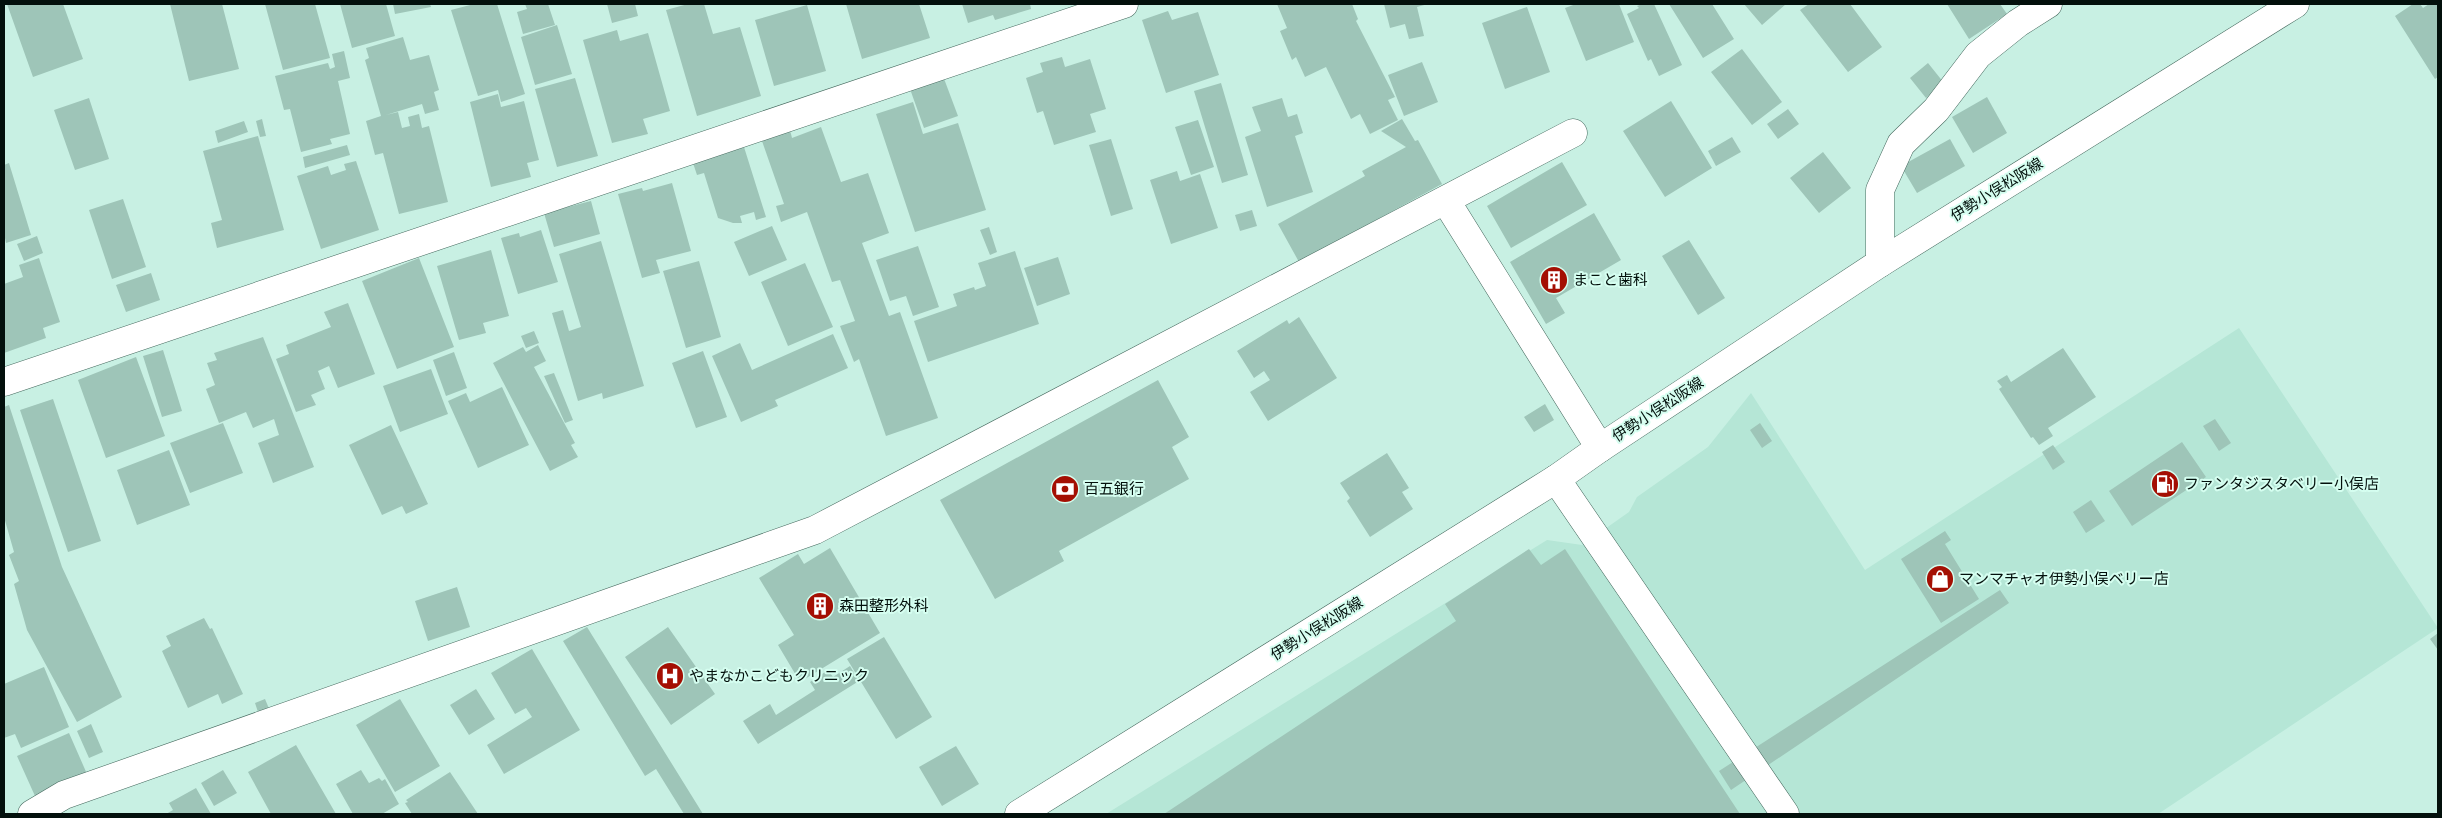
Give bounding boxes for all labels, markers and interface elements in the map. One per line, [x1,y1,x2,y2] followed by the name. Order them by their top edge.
[1947,154,2047,226] street label: 伊勢小俣松阪線
[1539,265,1569,295] building icon: まこと歯科
[1573,271,1648,290] place label: まこと歯科
[1609,373,1707,447] street label: 伊勢小俣松阪線
[2150,469,2180,499] fuel station icon: ファンタジスタベリー小俣店
[1050,474,1080,504] bank icon: 百五銀行
[2184,475,2379,494] place label: ファンタジスタベリー小俣店
[1084,480,1144,499] place label: 百五銀行
[1925,564,1955,594] shop icon: マンマチャオ伊勢小俣ベリー店
[1959,570,2169,589] place label: マンマチャオ伊勢小俣ベリー店
[805,591,835,621] building icon: 森田整形外科
[1267,593,1367,665] street label: 伊勢小俣松阪線
[839,597,929,616] place label: 森田整形外科
[655,661,685,691] hospital icon: やまなかこどもクリニック
[689,667,869,686] place label: やまなかこどもクリニック

